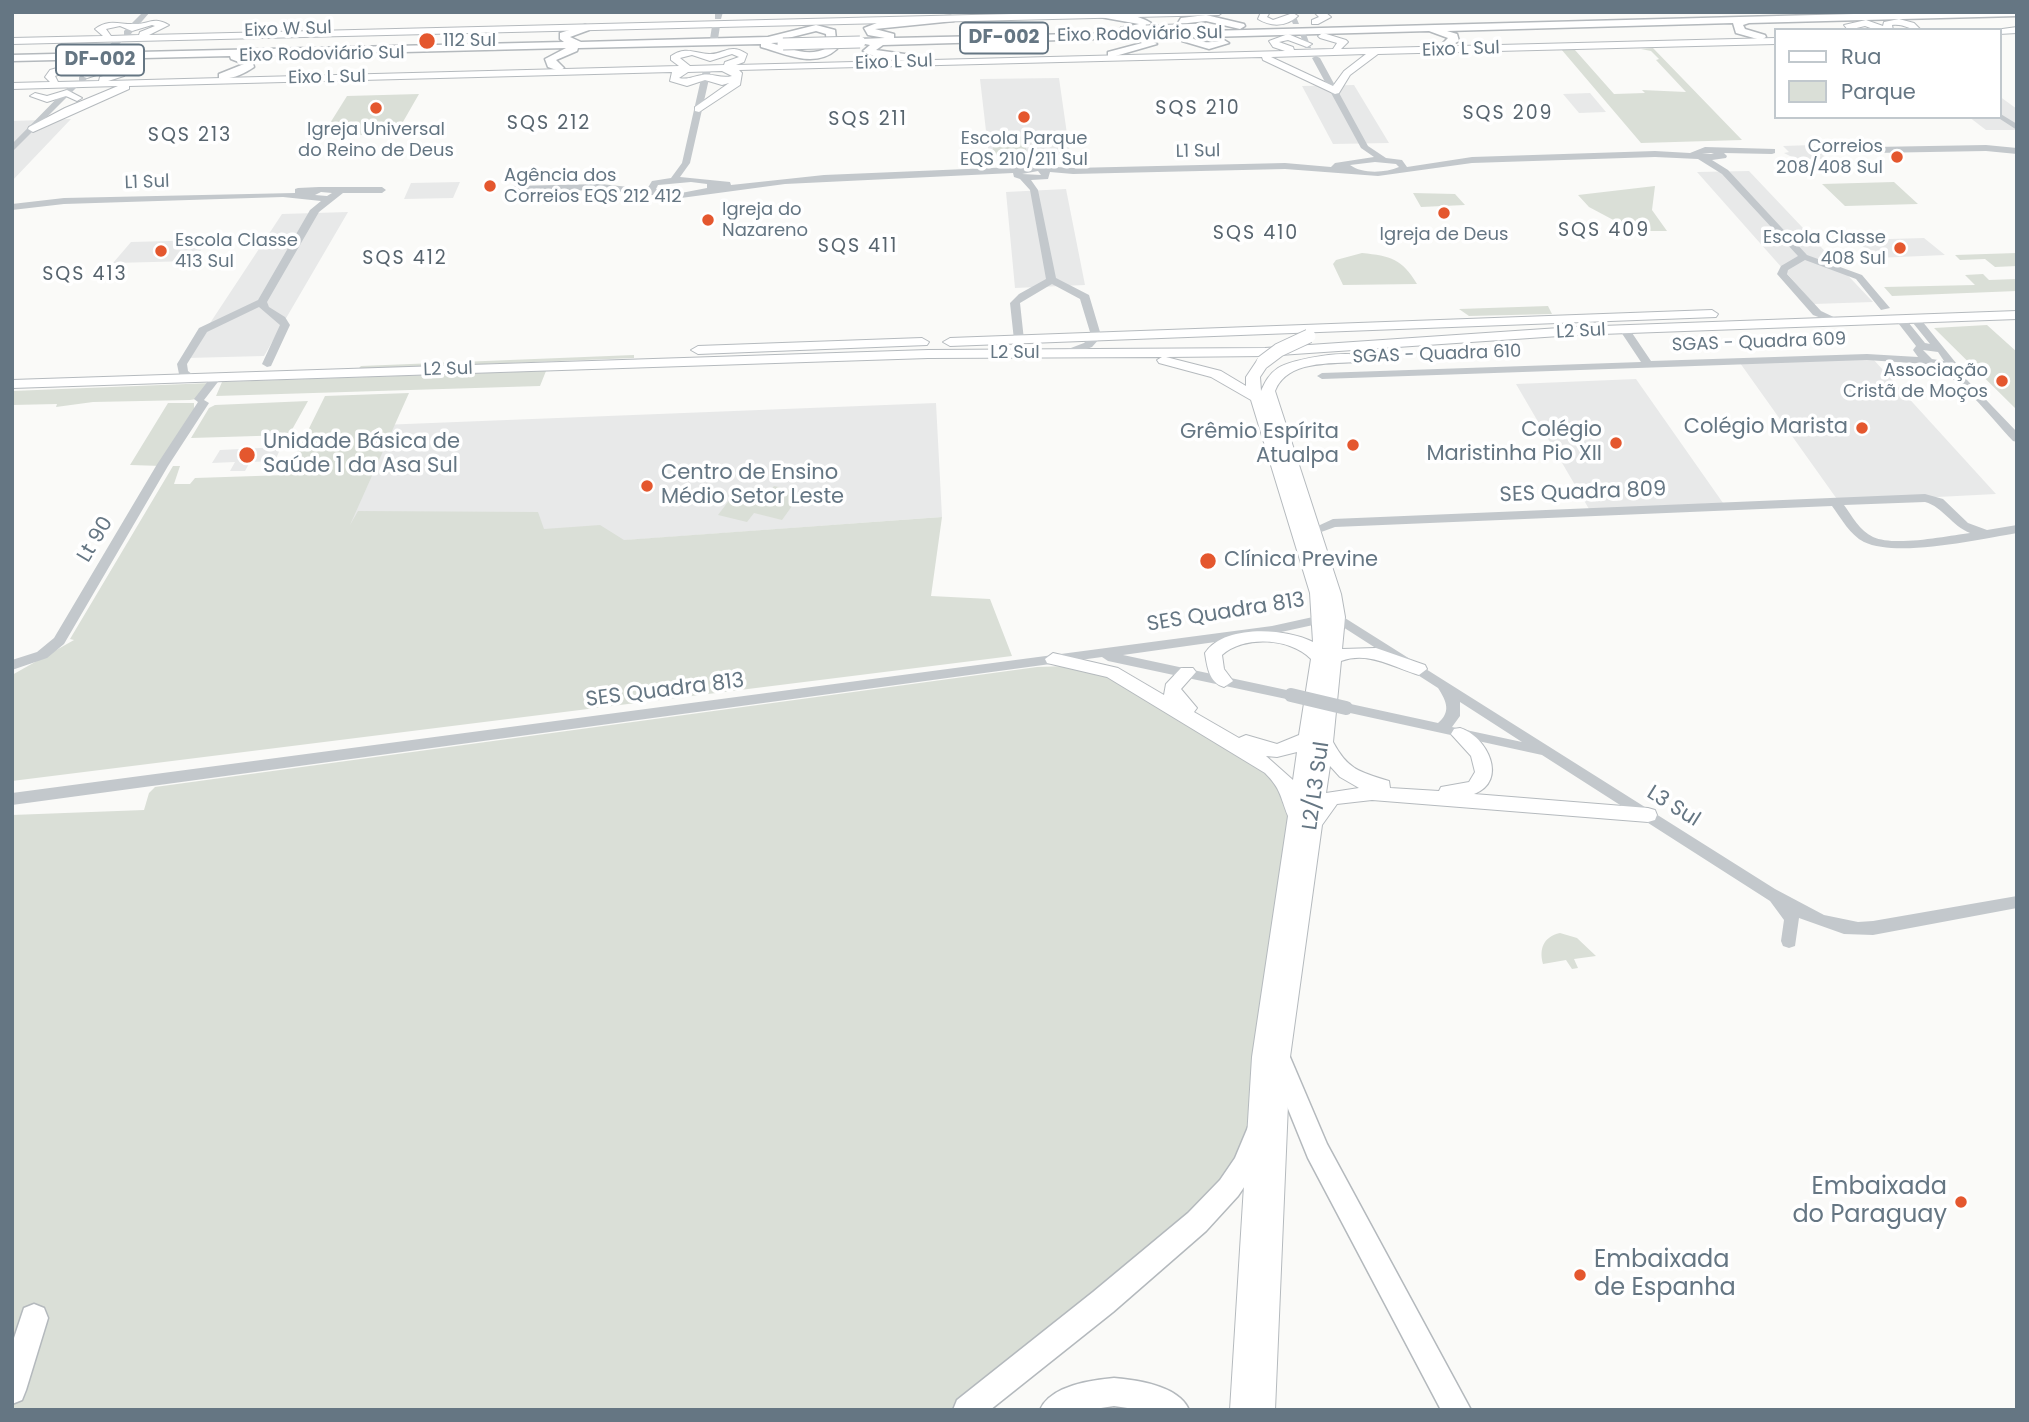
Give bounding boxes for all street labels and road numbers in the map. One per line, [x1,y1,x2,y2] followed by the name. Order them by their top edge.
[244,18,332,42] street label: Eixo W Sul
[960,22,1048,54] road number: DF-002
[1057,23,1223,47] street label: Eixo Rodoviário Sul
[1422,38,1500,62] street label: Eixo L Sul
[239,43,405,67] street label: Eixo Rodoviário Sul
[56,44,144,76] road number: DF-002
[855,51,933,75] street label: Eixo L Sul
[288,67,366,89] street label: Eixo L Sul
[1175,141,1221,163] street label: L1 Sul
[124,171,170,195] street label: L1 Sul
[1556,320,1606,344] street label: L2 Sul
[1671,329,1847,357] street label: SGAS - Quadra 609
[1352,341,1522,369] street label: SGAS - Quadra 610
[990,342,1040,364] street label: L2 Sul
[423,358,473,382] street label: L2 Sul
[1499,477,1667,509] street label: SES Quadra 809
[73,513,119,567] street label: Lt 90
[1145,588,1307,638] street label: SES Quadra 813
[584,669,746,713] street label: SES Quadra 813
[1298,740,1336,832] street label: L2/L3 Sul
[1642,781,1704,833] street label: L3 Sul

